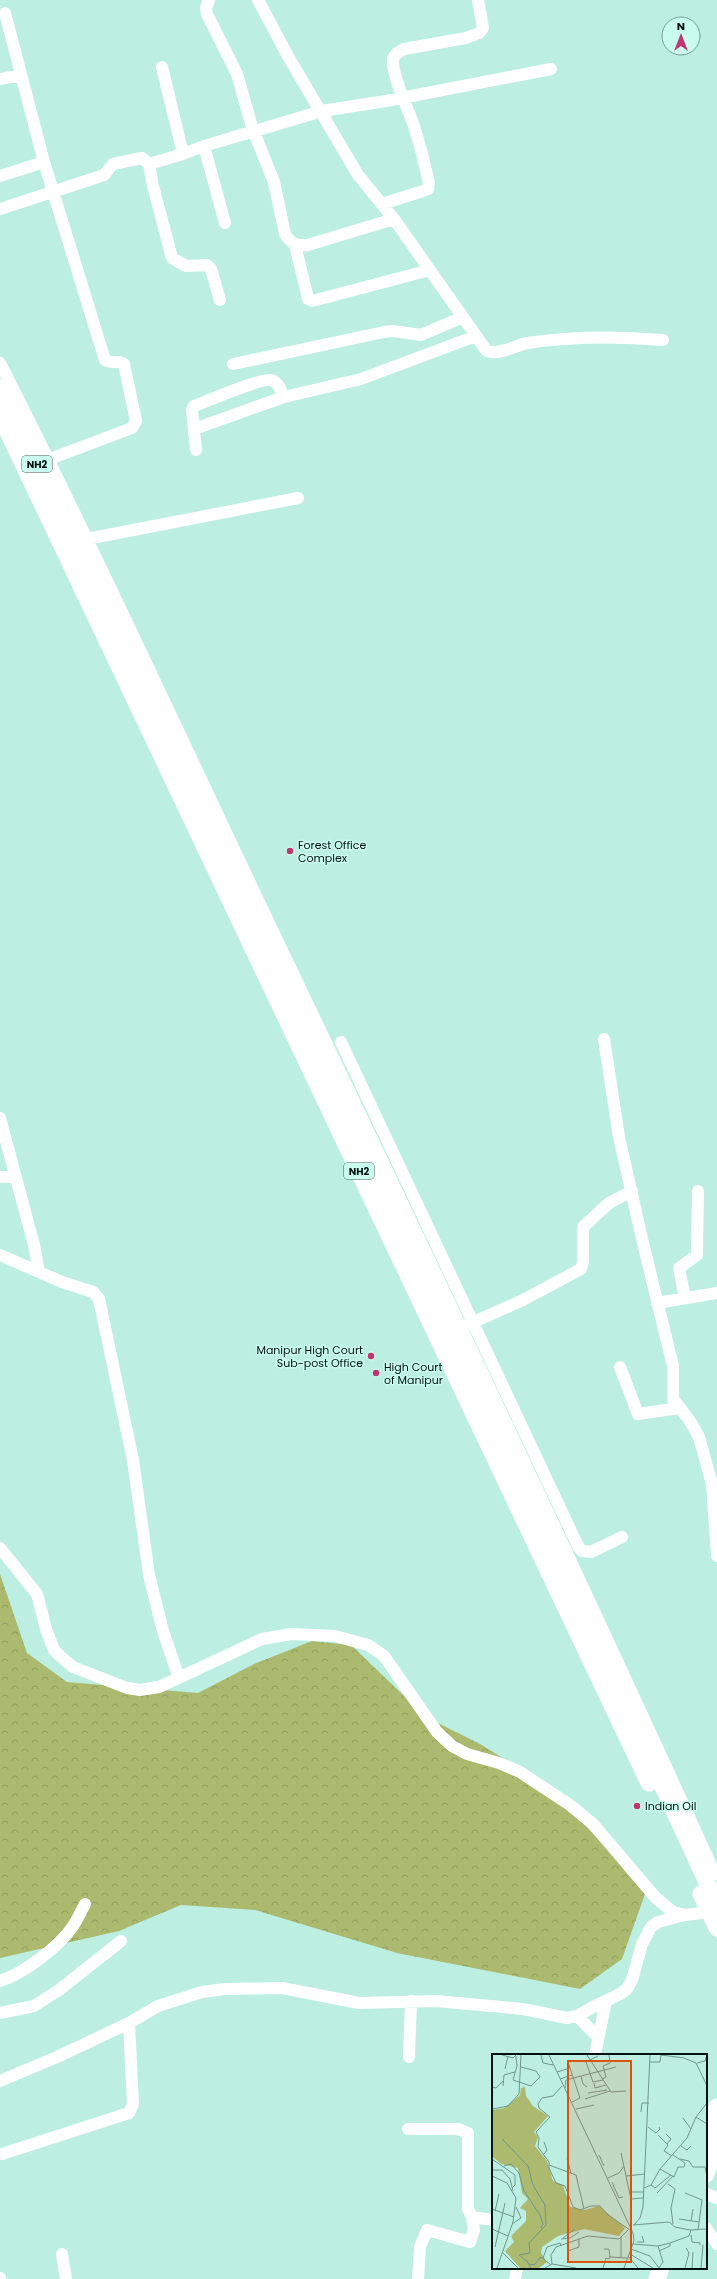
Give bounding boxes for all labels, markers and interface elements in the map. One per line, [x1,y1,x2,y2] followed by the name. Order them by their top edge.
[661,16,701,56] north arrow
[677,18,685,34] text: N
[22,456,52,472] road number: NH2
[298,837,366,866] place label: Forest Office Complex
[285,846,295,856] marker: Forest Office Complex
[344,1163,374,1179] road number: NH2
[256,1342,363,1371] place label: Manipur High Court Sub-post Office
[366,1351,376,1361] marker: Manipur High Court Sub-post Office
[384,1359,443,1388] place label: High Court of Manipur
[371,1368,381,1378] marker: High Court of Manipur
[645,1798,696,1814] place label: Indian Oil
[632,1801,642,1811] marker: Indian Oil
[492,2054,707,2269] inset map

